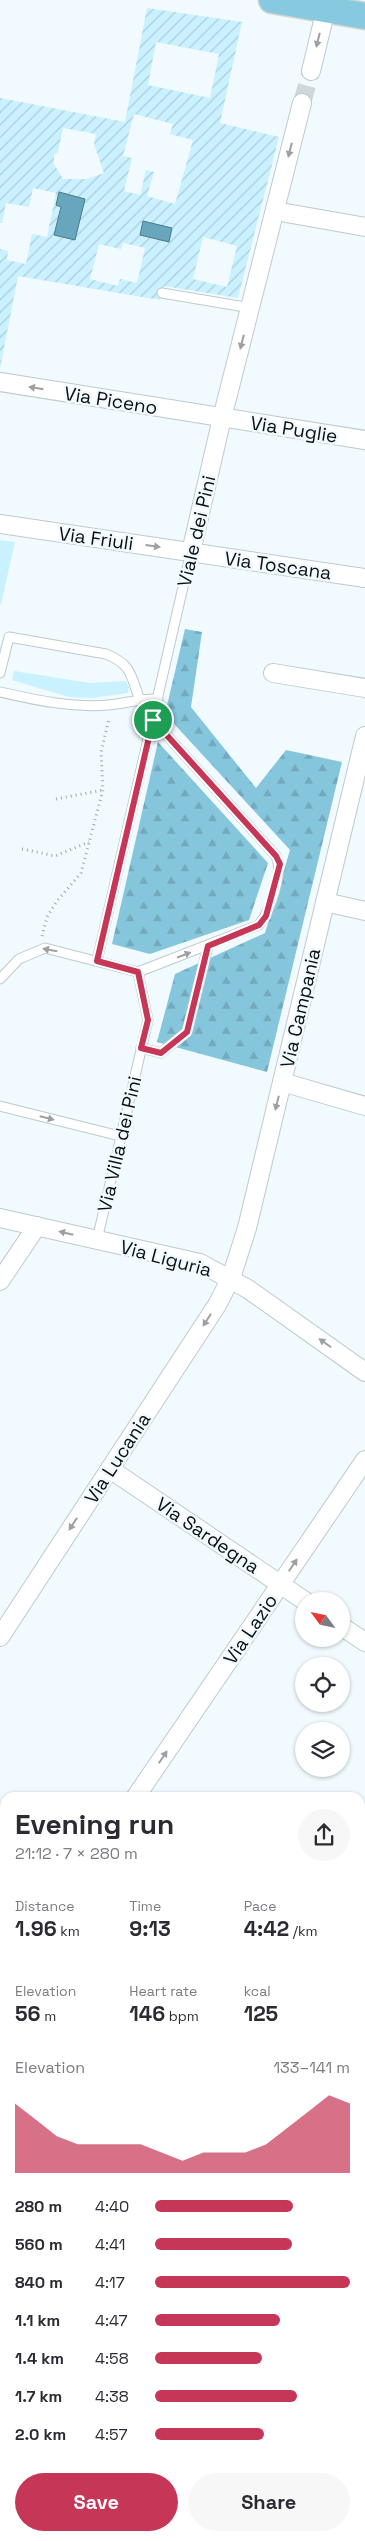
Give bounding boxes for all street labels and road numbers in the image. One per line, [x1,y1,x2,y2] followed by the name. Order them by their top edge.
[62,381,159,420] street label: Via Piceno
[248,410,339,449] street label: Via Puglie
[172,473,221,589] street label: Viale dei Pini
[57,521,135,556] street label: Via Friuli
[223,546,333,585] street label: Via Toscana
[275,946,326,1070] street label: Via Campania
[92,1074,147,1215] street label: Via Villa dei Pini
[117,1234,214,1283] street label: Via Liguria
[79,1408,156,1509] street label: Via Lucania
[151,1492,264,1579] street label: Via Sardegna
[218,1589,283,1669] street label: Via Lazio

